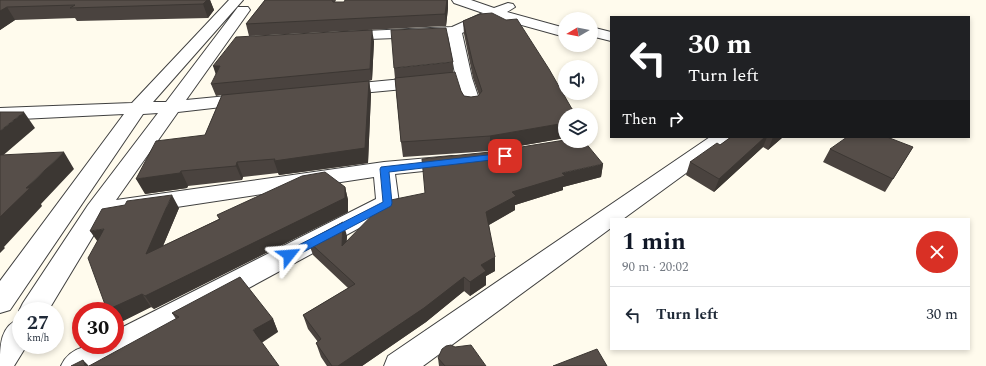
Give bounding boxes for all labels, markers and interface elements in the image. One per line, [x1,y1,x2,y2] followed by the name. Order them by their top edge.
[558,12,598,52] north arrow
[558,12,598,148] map controls
[688,23,752,66] text: 30 m
[622,32,674,84] icon: left
[558,60,598,100] button: sound
[688,62,759,89] text: Turn left
[558,108,598,148] button: layers
[622,108,657,131] text: Then
[665,108,687,130] icon: right
[488,139,522,173] pin
[494,145,516,167] icon: arrive
[622,224,686,260] text: 1 min
[916,231,958,273] button: close
[268,234,310,276] position arrow
[622,257,688,277] text: 90 m · 20:02
[72,302,124,354] speed limit sign: 30
[656,303,718,326] text: Turn left
[926,303,958,326] text: 30 m
[622,304,644,326] icon: left
[27,308,49,338] text: 27
[27,330,49,346] text: km/h

